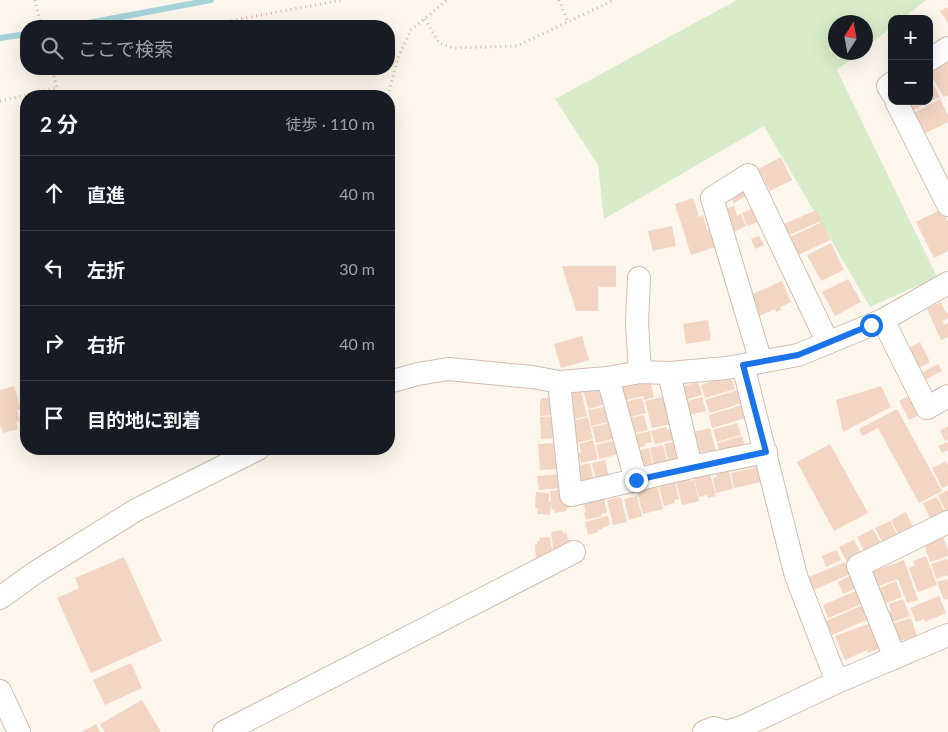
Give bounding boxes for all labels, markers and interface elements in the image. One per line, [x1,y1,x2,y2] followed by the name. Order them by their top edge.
[828,15,873,60] north arrow
[888,15,933,105] map controls
[888,15,933,60] button: +
[20,20,395,75] search box
[38,34,66,62] icon: search
[78,37,173,60] text: ここで検索
[888,60,933,105] button: −
[40,111,78,136] text: 2 分
[286,114,375,133] text: 徒歩 · 110 m
[40,179,68,207] icon: ahead
[87,183,125,206] text: 直進
[339,184,375,203] text: 40 m
[40,254,68,282] icon: left
[87,258,125,281] text: 左折
[339,259,375,278] text: 30 m
[860,314,883,337] route start
[40,329,68,357] icon: right
[87,333,125,356] text: 右折
[339,334,375,353] text: 40 m
[40,404,68,432] icon: arrive
[87,408,201,431] text: 目的地に到着
[625,469,648,492] route end

